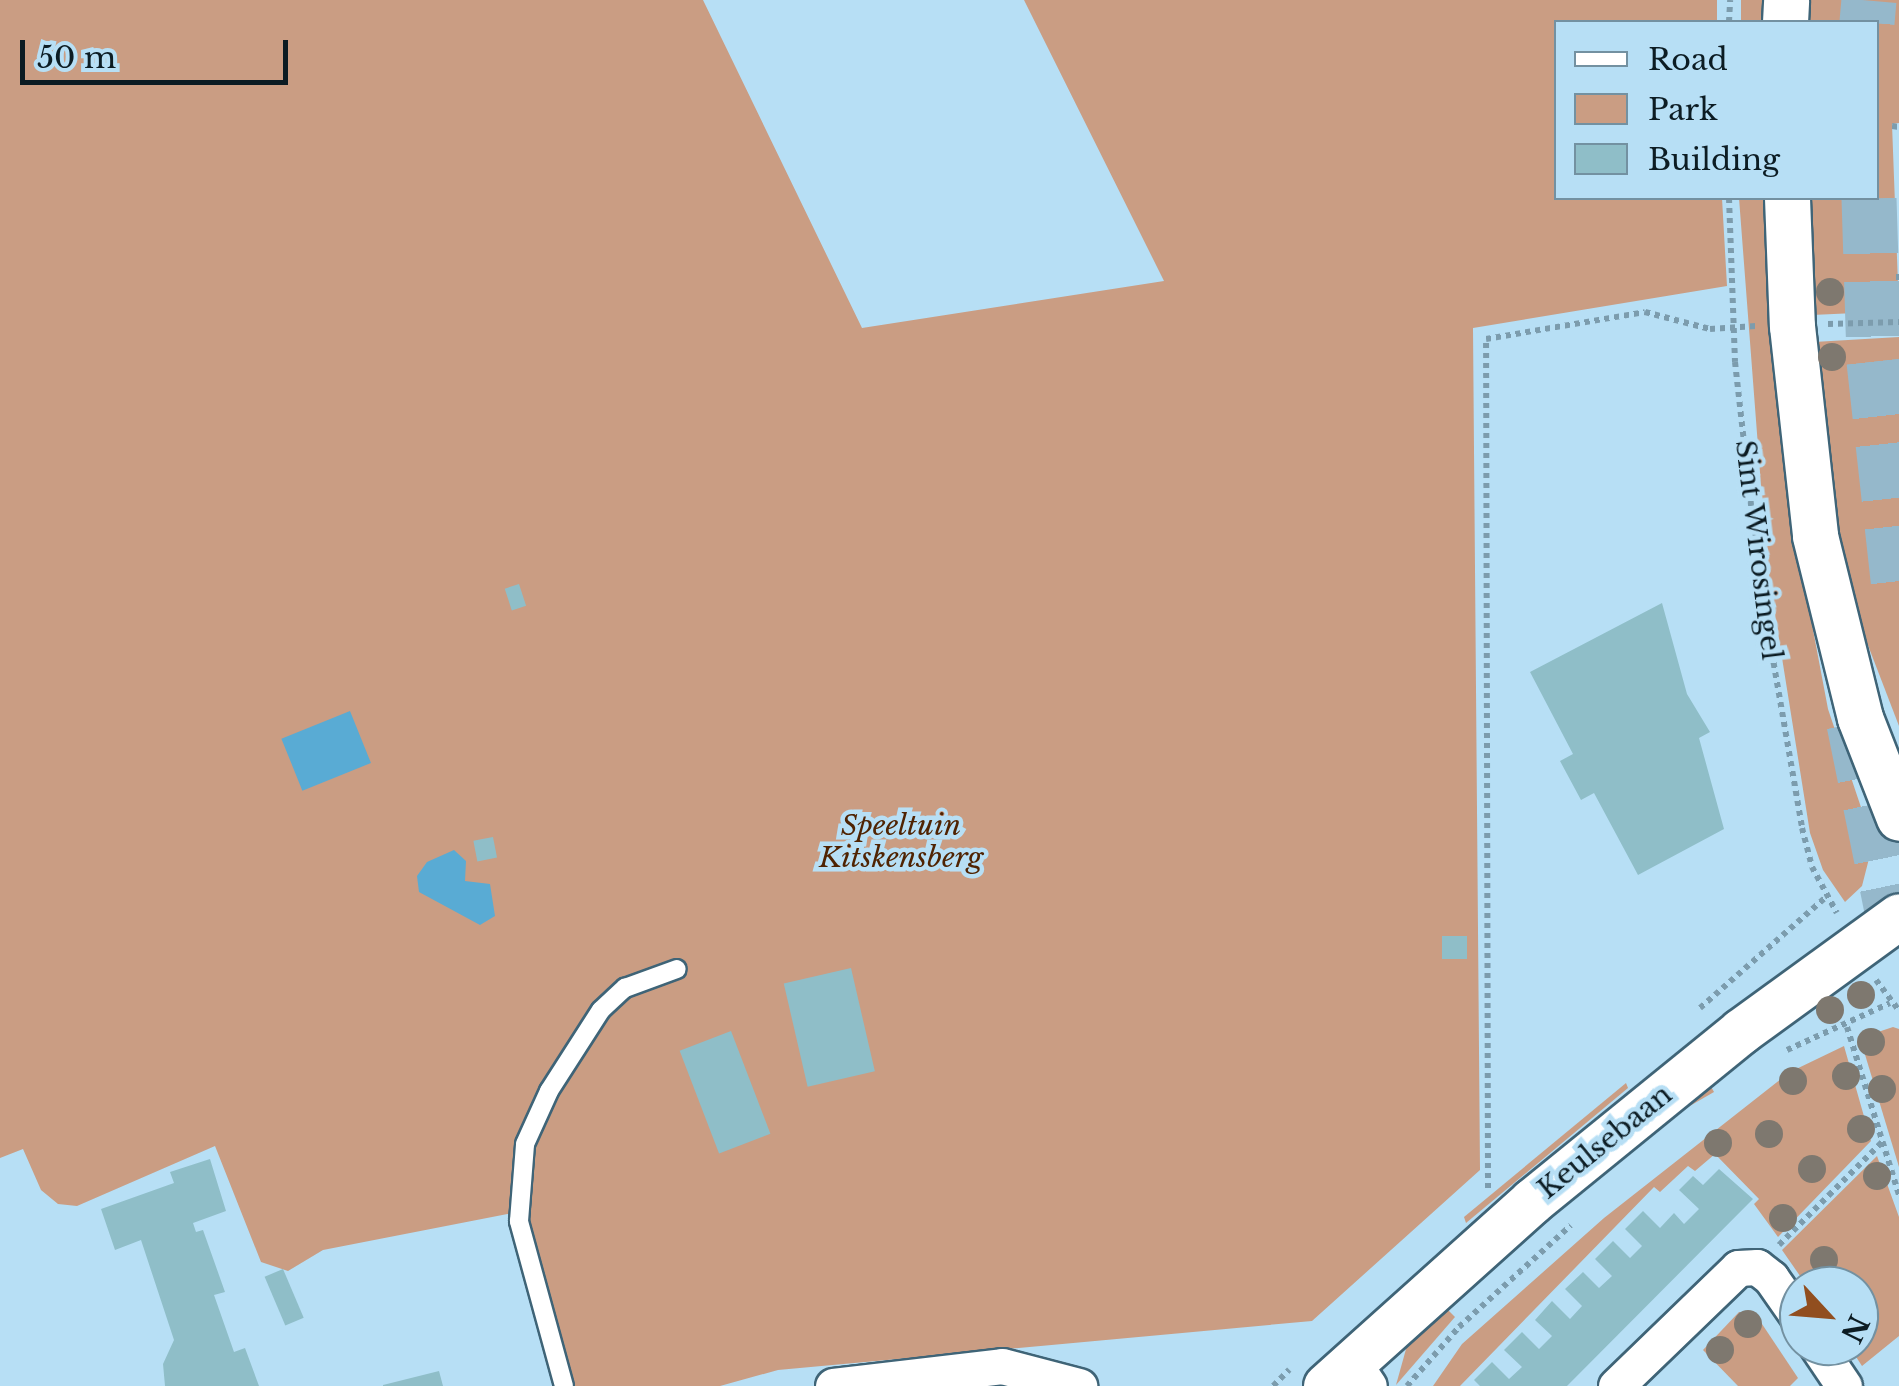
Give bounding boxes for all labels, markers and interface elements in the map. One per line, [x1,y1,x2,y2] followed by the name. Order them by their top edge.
[25,20,292,82] scale bar
[1554,20,1879,200] legend
[37,39,116,76] text: 50 m
[1648,41,1728,78] text: Road
[1648,91,1718,128] text: Park
[1648,141,1780,178] text: Building
[1728,438,1788,662] street label: Sint Wirosingel
[819,809,983,875] park label: Speeltuin Kitskensberg
[1531,1078,1679,1206] street label: Keulsebaan
[1779,1266,1879,1366] north arrow
[1833,1309,1876,1348] text: N

